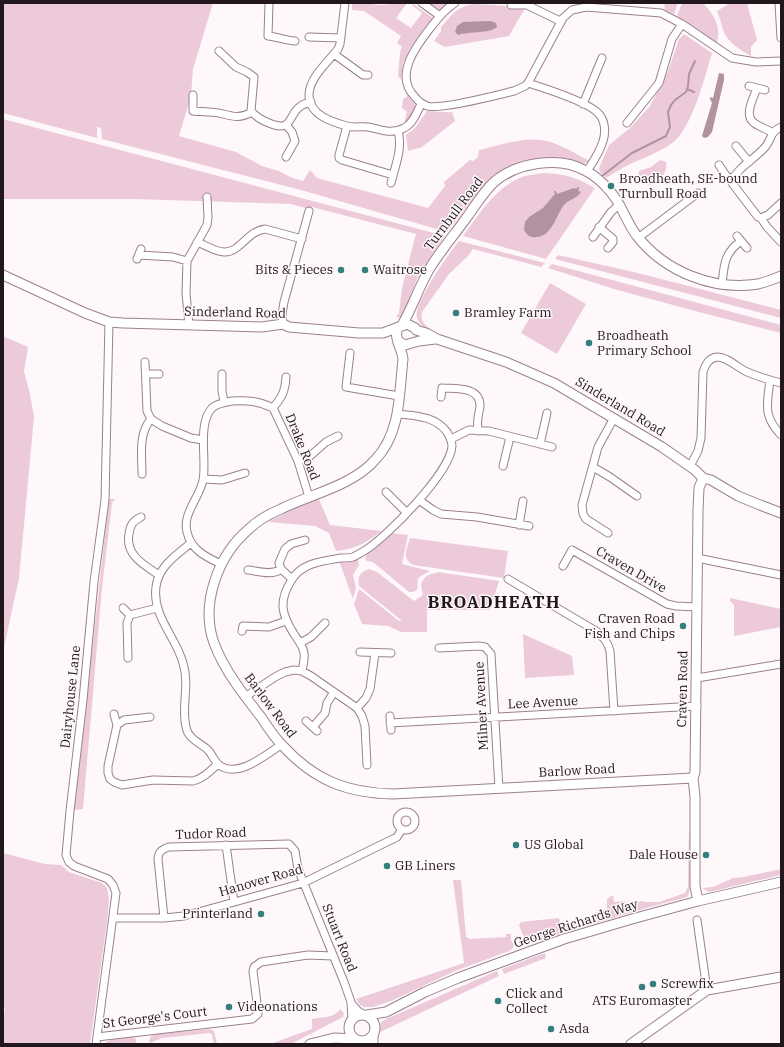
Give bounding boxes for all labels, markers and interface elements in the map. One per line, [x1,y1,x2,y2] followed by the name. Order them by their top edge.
[619,171,758,202] place label: Broadheath, SE-bound Turnbull Road
[421,174,487,254] street label: Turnbull Road
[606,181,616,191] marker: Broadheath, SE-bound Turnbull Road
[255,262,333,278] place label: Bits & Pieces
[373,262,427,278] place label: Waitrose
[336,265,346,275] marker: Bits & Pieces
[360,265,370,275] marker: Waitrose
[184,304,286,322] street label: Sinderland Road
[464,305,552,321] place label: Bramley Farm
[451,308,461,318] marker: Bramley Farm
[597,328,692,359] place label: Broadheath Primary School
[584,338,594,348] marker: Broadheath Primary School
[572,374,668,440] street label: Sinderland Road
[282,411,322,483] street label: Drake Road
[593,544,669,596] street label: Craven Drive
[428,593,560,613] district label: BROADHEATH
[584,611,675,642] place label: Craven Road Fish and Chips
[678,621,688,631] marker: Craven Road Fish and Chips
[58,645,84,749] street label: Dairyhouse Lane
[675,650,691,728] street label: Craven Road
[472,661,492,751] street label: Milner Avenue
[241,671,299,741] street label: Barlow Road
[507,693,579,713] street label: Lee Avenue
[538,761,616,781] street label: Barlow Road
[175,825,247,843] street label: Tudor Road
[524,837,584,853] place label: US Global
[511,840,521,850] marker: US Global
[629,847,698,863] place label: Dale House
[701,850,711,860] marker: Dale House
[395,858,455,874] place label: GB Liners
[382,861,392,871] marker: GB Liners
[217,862,305,900] street label: Hanover Road
[512,897,640,951] street label: George Richards Way
[318,902,360,974] street label: Stuart Road
[182,906,253,922] place label: Printerland
[256,909,266,919] marker: Printerland
[661,976,714,992] place label: Screwfix
[648,979,658,989] marker: Screwfix
[637,982,647,992] marker: ATS Euromaster
[506,986,563,1017] place label: Click and Collect
[592,993,692,1009] place label: ATS Euromaster
[493,996,503,1006] marker: Click and Collect
[237,999,318,1015] place label: Videonations
[224,1002,234,1012] marker: Videonations
[102,1004,208,1032] street label: St George's Court
[559,1021,589,1037] place label: Asda
[546,1024,556,1034] marker: Asda

